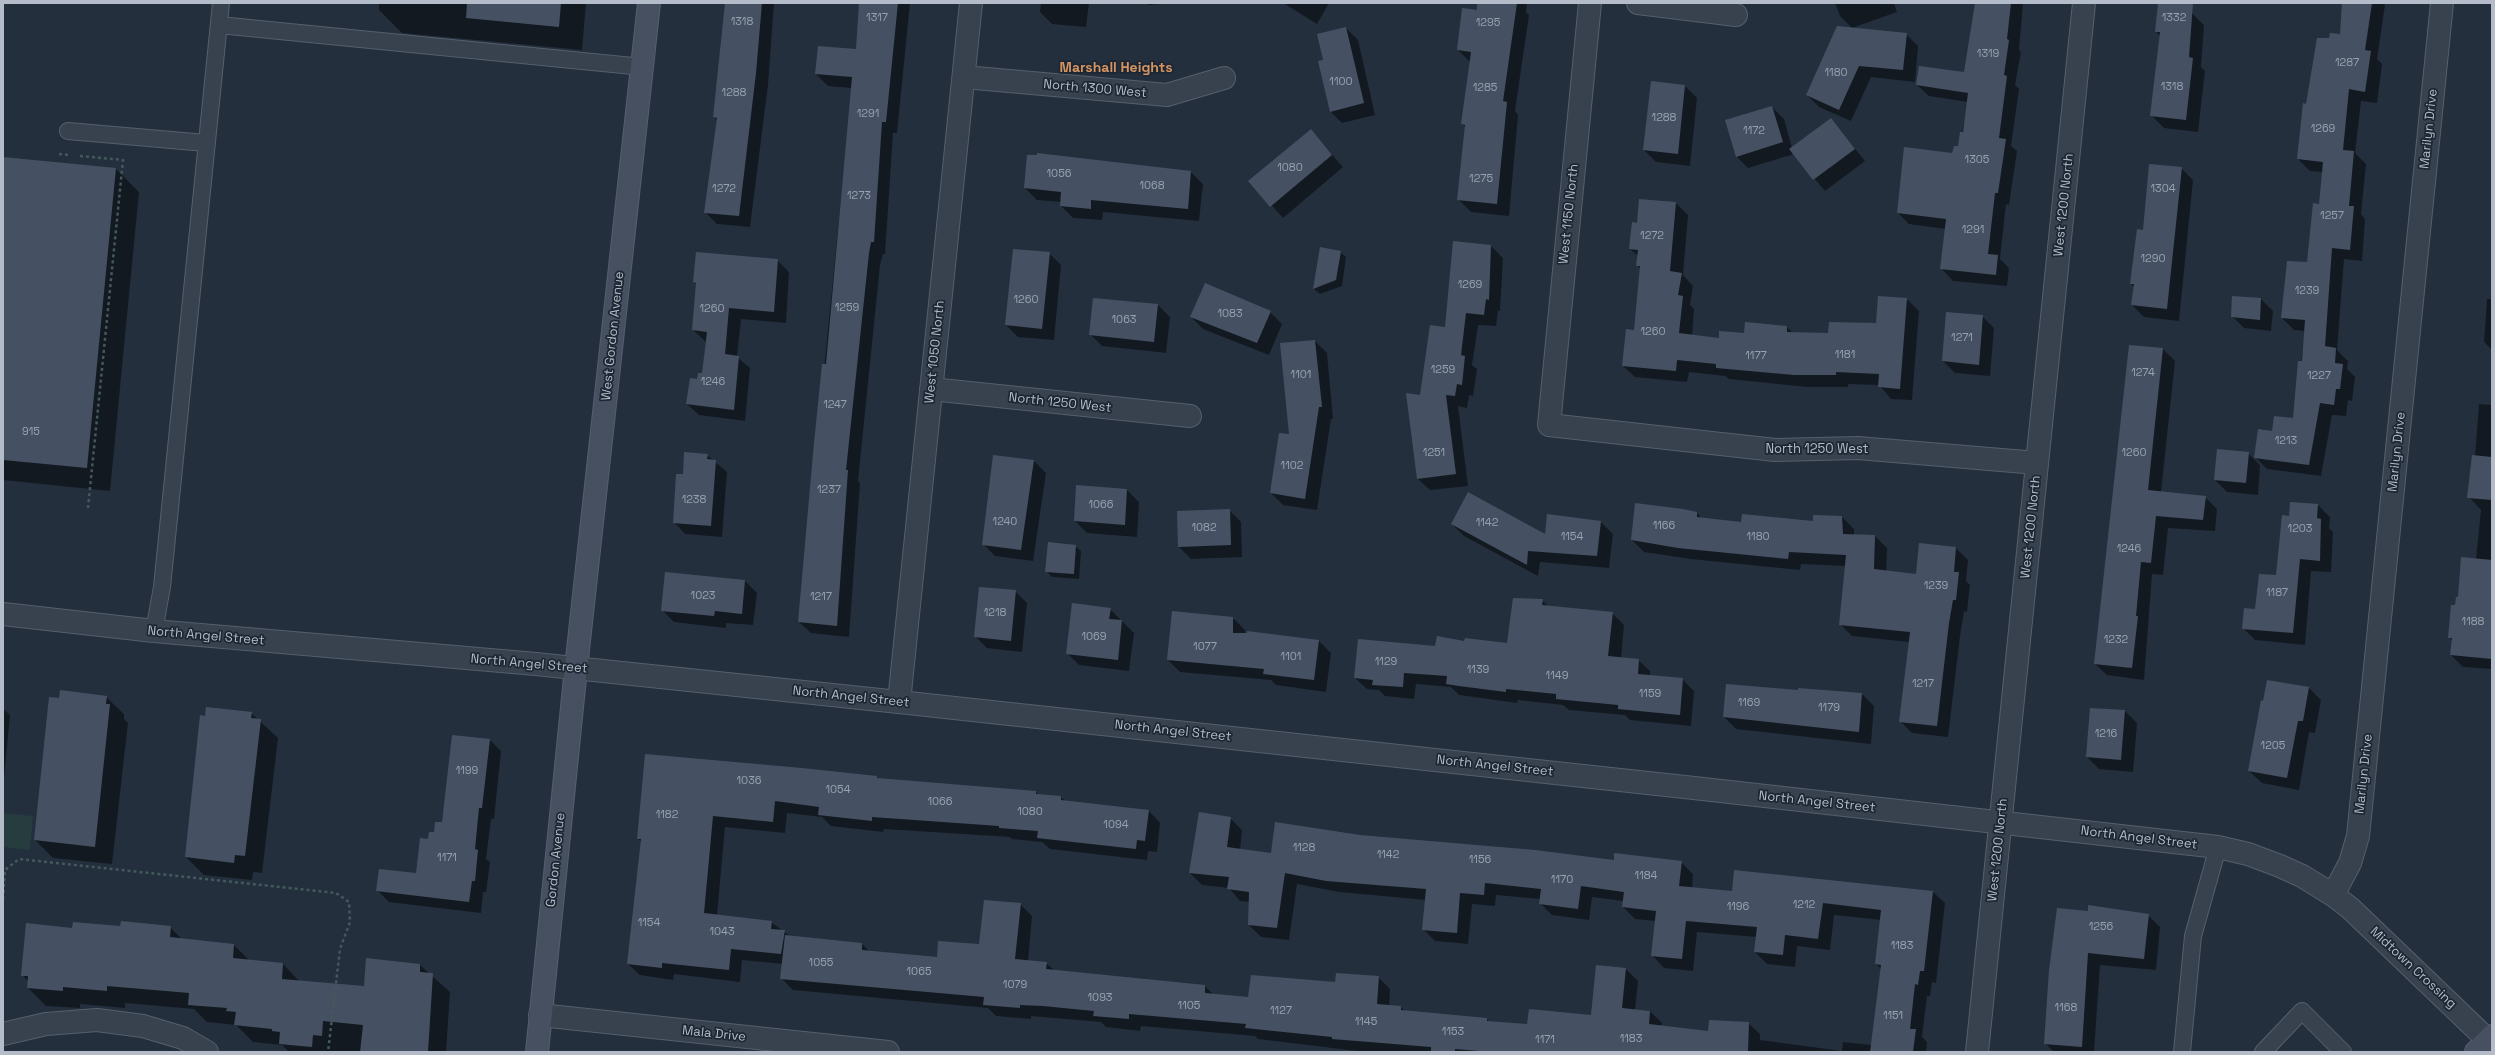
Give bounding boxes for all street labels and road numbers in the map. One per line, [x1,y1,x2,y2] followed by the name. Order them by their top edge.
[1043,77,1147,101] street label: North 1300 West
[2417,88,2441,170] street label: Marilyn Drive
[2051,153,2077,257] street label: West 1200 North
[1556,163,1582,265] street label: West 1150 North
[598,271,628,401] street label: West Gordon Avenue
[922,300,948,404] street label: West 1050 North
[1008,390,1112,416] street label: North 1250 West
[2385,411,2409,493] street label: Marilyn Drive
[1765,441,1869,457] street label: North 1250 West
[2018,475,2044,579] street label: West 1200 North
[147,623,265,649] street label: North Angel Street
[470,651,588,677] street label: North Angel Street
[792,683,910,711] street label: North Angel Street
[1114,717,1232,745] street label: North Angel Street
[2352,733,2376,815] street label: Marilyn Drive
[1436,752,1554,780] street label: North Angel Street
[1758,788,1876,816] street label: North Angel Street
[1985,798,2011,902] street label: West 1200 North
[543,812,569,908] street label: Gordon Avenue
[2080,823,2198,853] street label: North Angel Street
[2367,924,2459,1012] street label: Midtown Crossing
[681,1023,747,1045] street label: Mala Drive

